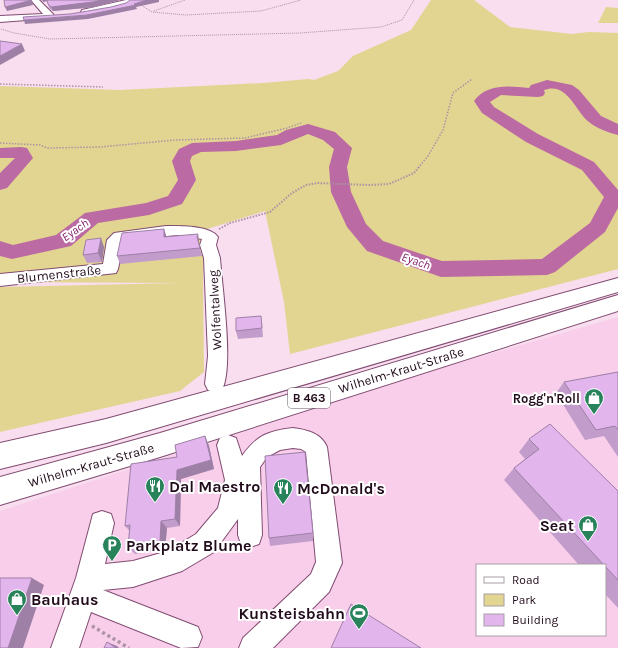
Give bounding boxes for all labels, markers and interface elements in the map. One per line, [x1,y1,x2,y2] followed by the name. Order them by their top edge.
[59,216,91,244] water label: Eyach
[400,250,432,272] water label: Eyach
[16,262,102,286] street label: Blumenstraße
[205,269,225,350] street label: Wolfentalweg
[337,344,466,396] street label: Wilhelm-Kraut-Straße
[583,387,605,415] shop icon: Rogg'n'Roll
[288,388,330,408] road number: B 463
[513,391,580,406] place label: Rogg'n'Roll
[26,440,156,490] street label: Wilhelm-Kraut-Straße
[144,475,166,503] restaurant icon: Dal Maestro
[169,477,260,496] place label: Dal Maestro
[272,477,294,505] restaurant icon: McDonald's
[297,479,385,498] place label: McDonald's
[577,514,599,542] shop icon: Seat
[540,516,574,535] place label: Seat
[101,534,123,562] parking icon: Parkplatz Blume
[126,536,252,555] place label: Parkplatz Blume
[476,564,606,636] legend
[512,573,540,587] text: Road
[6,588,28,616] shop icon: Bauhaus
[31,590,99,609] place label: Bauhaus
[512,593,537,607] text: Park
[348,602,370,630] sports icon: Kunsteisbahn
[238,604,345,623] place label: Kunsteisbahn
[512,613,559,627] text: Building

